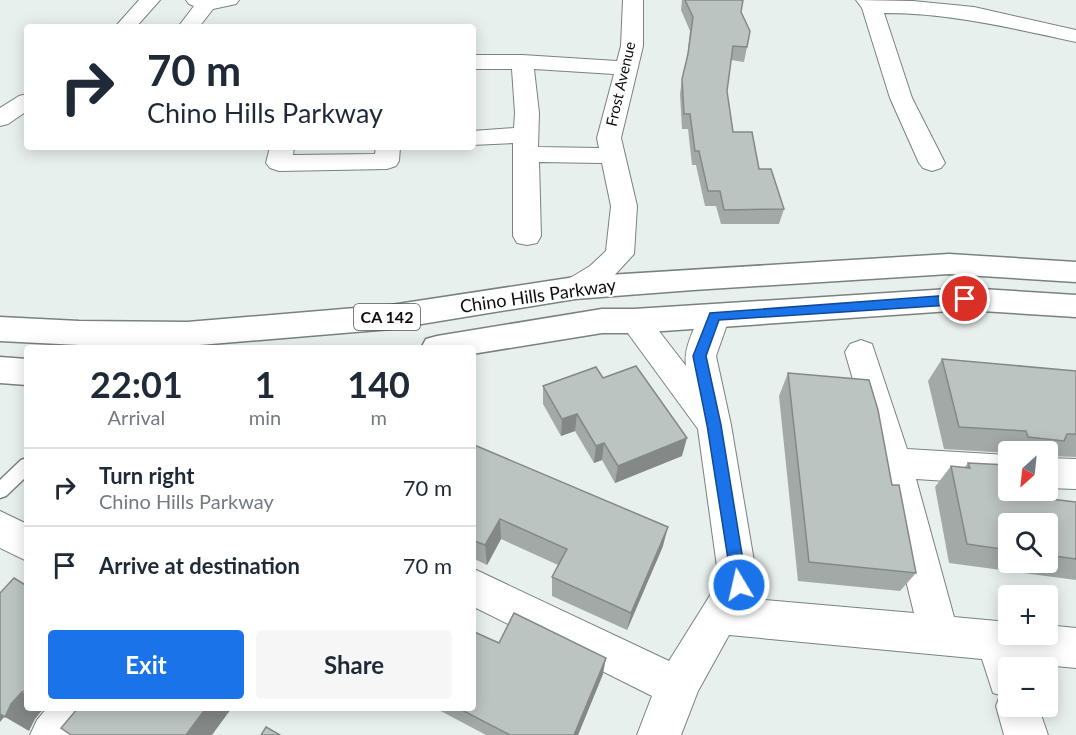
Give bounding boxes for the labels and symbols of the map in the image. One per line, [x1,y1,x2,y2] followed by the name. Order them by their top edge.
[602,40,639,128] street label: Frost Avenue
[458,273,618,317] street label: Chino Hills Parkway
[939,273,990,324] pin
[354,304,420,330] road number: CA 142
[998,441,1058,501] north arrow
[707,553,771,617] position arrow

